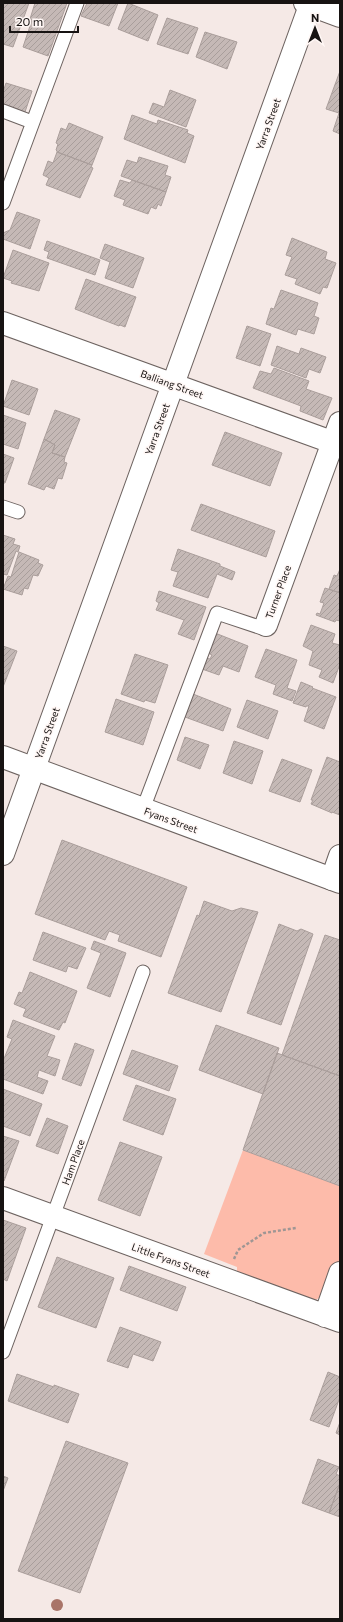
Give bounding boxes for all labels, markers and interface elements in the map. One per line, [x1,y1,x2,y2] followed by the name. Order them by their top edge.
[10,8,78,34] scale bar
[295,8,335,48] north arrow
[311,11,319,24] text: N
[16,14,43,28] text: 20 m
[253,97,283,151] street label: Yarra Street
[139,367,205,401] street label: Balliang Street
[142,402,172,456] street label: Yarra Street
[263,563,293,621] street label: Turner Place
[32,706,62,760] street label: Yarra Street
[142,805,200,835] street label: Fyans Street
[59,1138,87,1186] street label: Ham Place
[130,1240,212,1280] street label: Little Fyans Street

